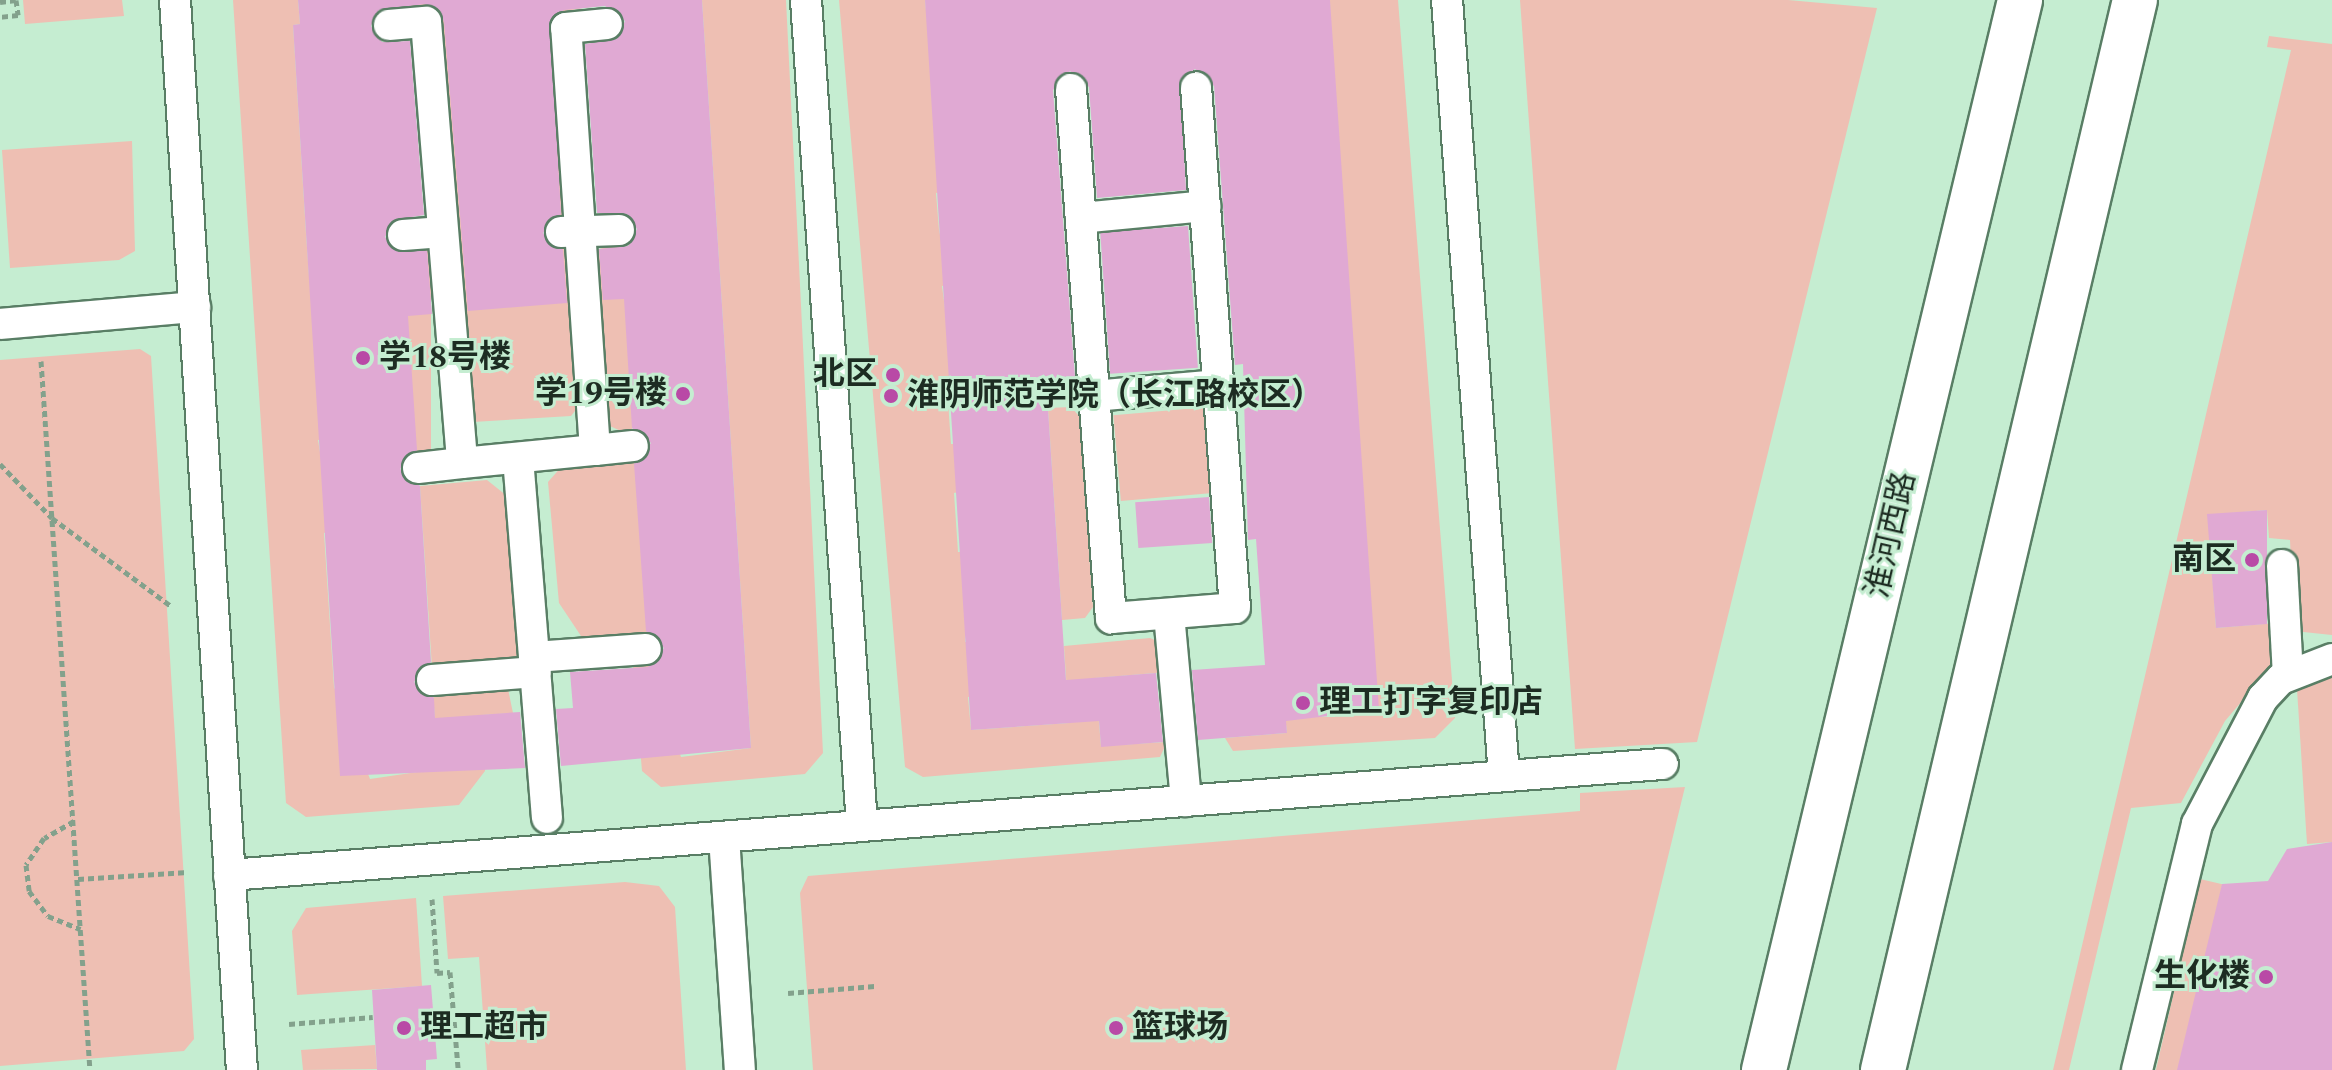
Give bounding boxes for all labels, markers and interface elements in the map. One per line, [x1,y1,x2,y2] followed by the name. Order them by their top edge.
[379,339,511,377] place label: 学18号楼
[354,349,372,367] marker: 学18号楼
[813,356,877,394] place label: 北区
[884,366,902,384] marker: 北区
[535,375,667,413] place label: 学19号楼
[907,377,1323,415] place label: 淮阴师范学院（长江路校区）
[674,385,692,403] marker: 学19号楼
[882,387,900,405] marker: 淮阴师范学院（长江路校区）
[1859,468,1925,602] street label: 淮河西路
[2172,541,2236,579] place label: 南区
[2243,551,2261,569] marker: 南区
[1319,684,1543,722] place label: 理工打字复印店
[1294,694,1312,712] marker: 理工打字复印店
[2154,958,2250,996] place label: 生化楼
[2257,968,2275,986] marker: 生化楼
[420,1009,548,1047] place label: 理工超市
[1132,1009,1228,1047] place label: 篮球场
[395,1019,413,1037] marker: 理工超市
[1107,1019,1125,1037] marker: 篮球场

